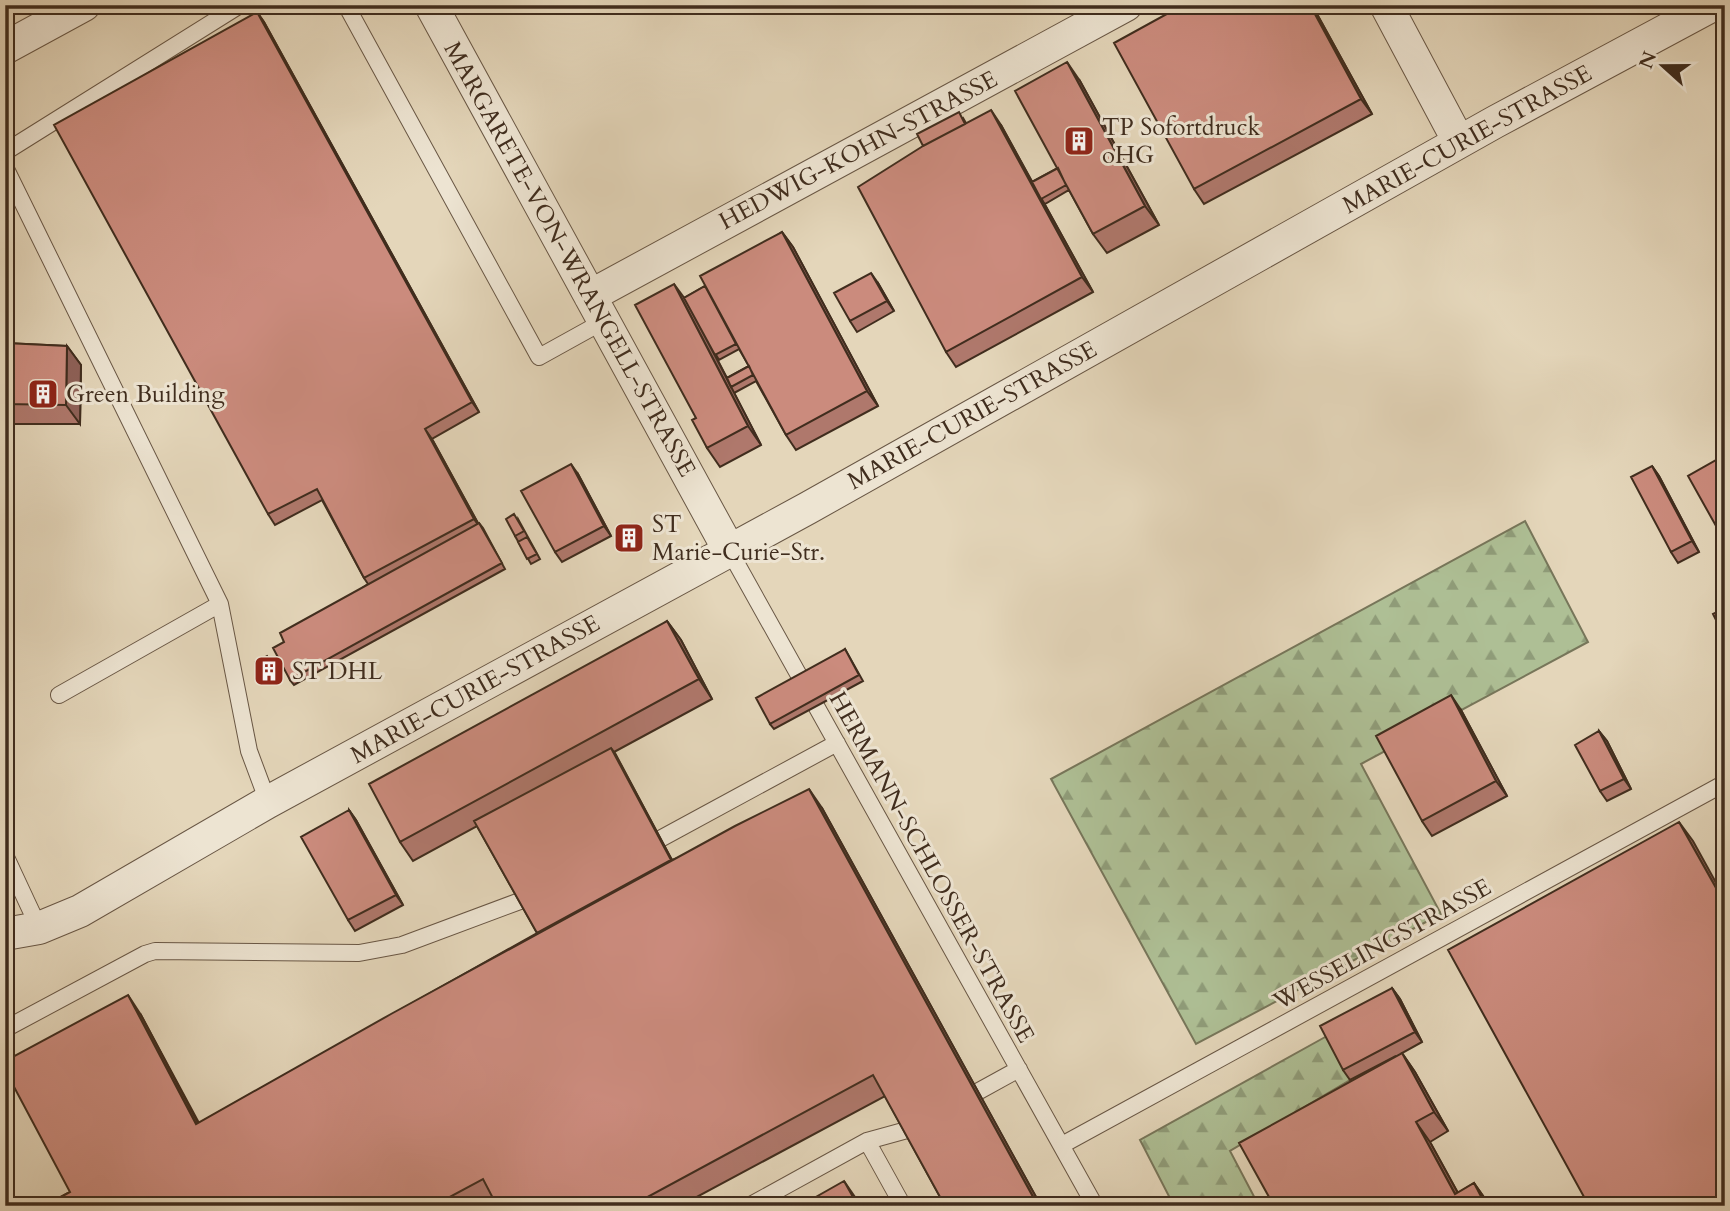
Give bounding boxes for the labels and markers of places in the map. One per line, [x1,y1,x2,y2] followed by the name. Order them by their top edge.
[1102,111,1261,172] place label: TP Sofortdruck oHG
[1062,124,1096,158] building icon: TP Sofortdruck oHG
[26,377,60,411] building icon: Green Building
[66,378,225,411] place label: Green Building
[652,508,825,569] place label: ST Marie-Curie-Str.
[612,521,646,555] building icon: ST Marie-Curie-Str.
[252,654,286,688] building icon: ST DHL
[292,655,383,688] place label: ST DHL

